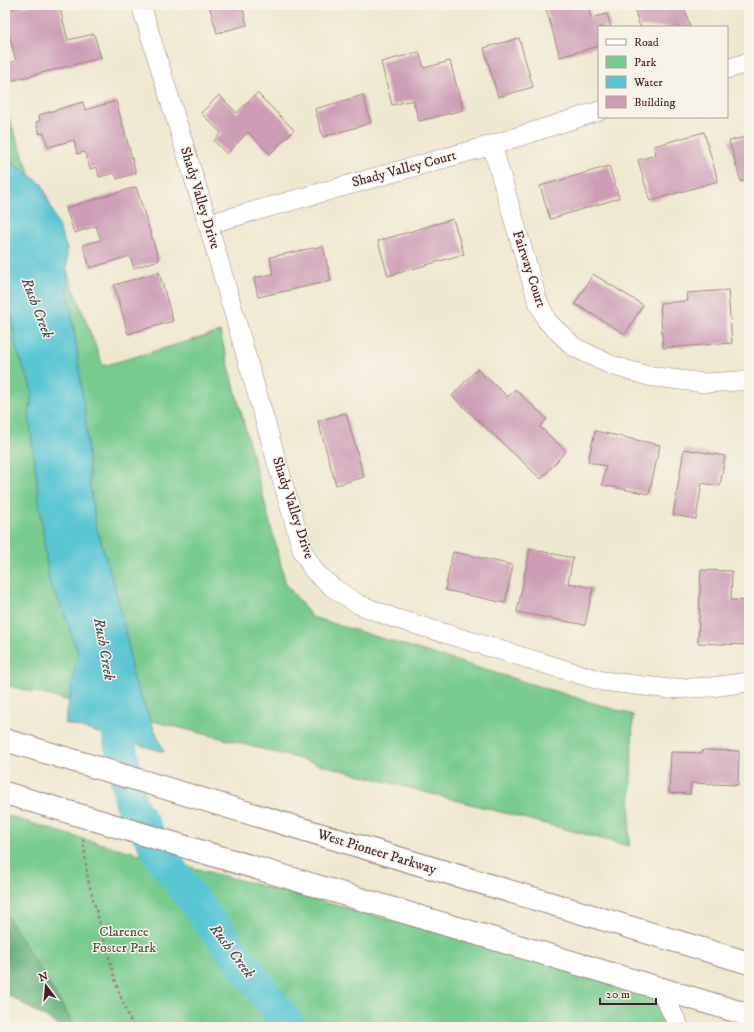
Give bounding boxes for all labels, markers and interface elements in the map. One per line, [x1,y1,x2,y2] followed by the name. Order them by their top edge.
[598,26,728,118] legend
[634,35,659,50] text: Road
[634,55,656,70] text: Park
[633,75,663,90] text: Water
[634,95,675,110] text: Building
[176,145,224,252] street label: Shady Valley Drive
[350,146,459,192] street label: Shady Valley Court
[508,228,550,310] street label: Fairway Court
[16,274,57,342] water label: Rush Creek
[268,455,318,561] street label: Shady Valley Drive
[89,615,119,683] water label: Rush Creek
[314,825,439,879] street label: West Pioneer Parkway
[205,919,259,983] water label: Rush Creek
[92,923,156,957] park label: Clarence Foster Park
[26,966,66,1006] north arrow
[37,969,50,985] text: N
[600,980,656,1006] scale bar
[606,987,630,1002] text: 20 m

